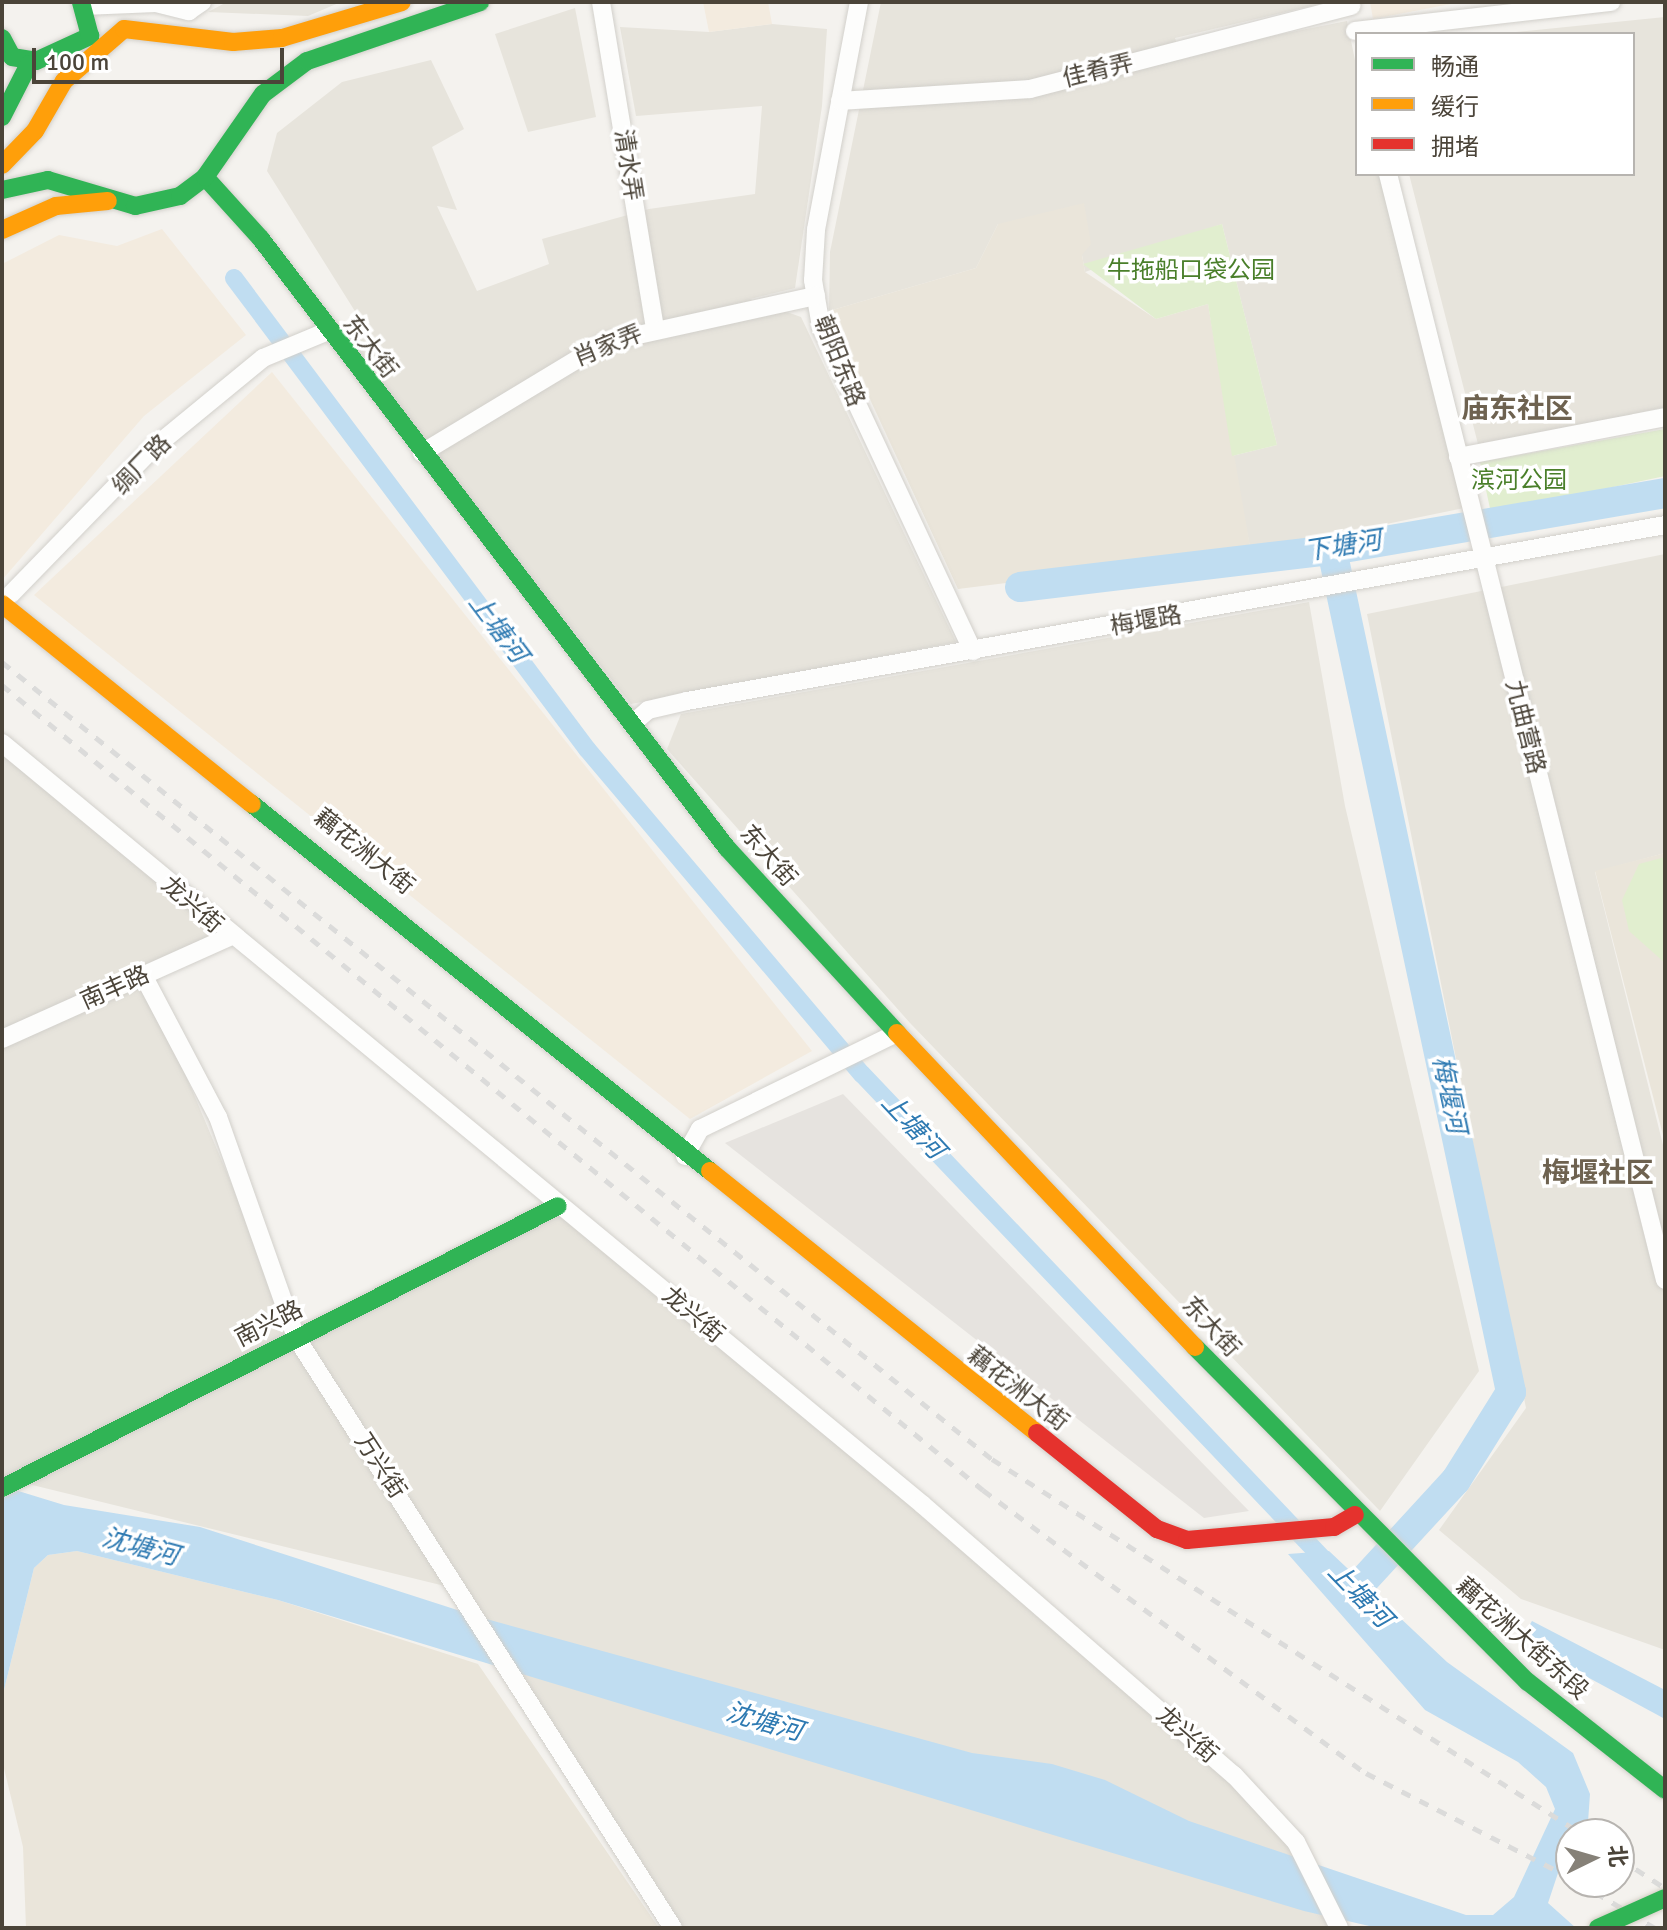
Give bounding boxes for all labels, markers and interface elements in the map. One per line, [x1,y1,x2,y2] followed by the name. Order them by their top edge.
[36,32,288,82] scale bar
[1355,32,1635,176] legend
[46,47,109,77] text: 100 m
[1060,48,1136,94] street label: 佳肴弄
[1431,52,1479,82] text: 畅通
[1431,92,1479,122] text: 缓行
[608,127,648,203] street label: 清水弄
[1431,132,1479,162] text: 拥堵
[1107,257,1275,285] park label: 牛拖船口袋公园
[336,310,404,384] street label: 东大街
[808,311,870,411] street label: 朝阳东路
[569,319,647,373] street label: 肖家弄
[1461,392,1573,426] district label: 庙东社区
[107,429,177,501] street label: 绸厂路
[1471,467,1567,495] park label: 滨河公园
[1302,525,1384,569] water label: 下塘河
[461,588,533,670] water label: 上塘河
[1108,601,1184,641] street label: 梅堰路
[1499,677,1551,777] street label: 九曲营路
[308,803,420,901] street label: 藕花洲大街
[734,819,802,893] street label: 东大街
[155,871,229,939] street label: 龙兴街
[76,960,154,1016] street label: 南丰路
[1425,1054,1471,1136] water label: 梅堰河
[874,1088,950,1166] water label: 上塘河
[1542,1156,1654,1190] district label: 梅堰社区
[656,1281,730,1349] street label: 龙兴街
[1176,1291,1246,1363] street label: 东大街
[230,1295,308,1353] street label: 南兴路
[962,1341,1074,1437] street label: 藕花洲大街
[348,1428,412,1504] street label: 万兴街
[98,1523,182,1573] water label: 沈塘河
[1321,1557,1397,1635] water label: 上塘河
[1450,1572,1594,1706] street label: 藕花洲大街东段
[722,1697,806,1749] water label: 沈塘河
[1150,1701,1224,1769] street label: 龙兴街
[1555,1818,1635,1898] north arrow
[1603,1844,1632,1868] text: 北

